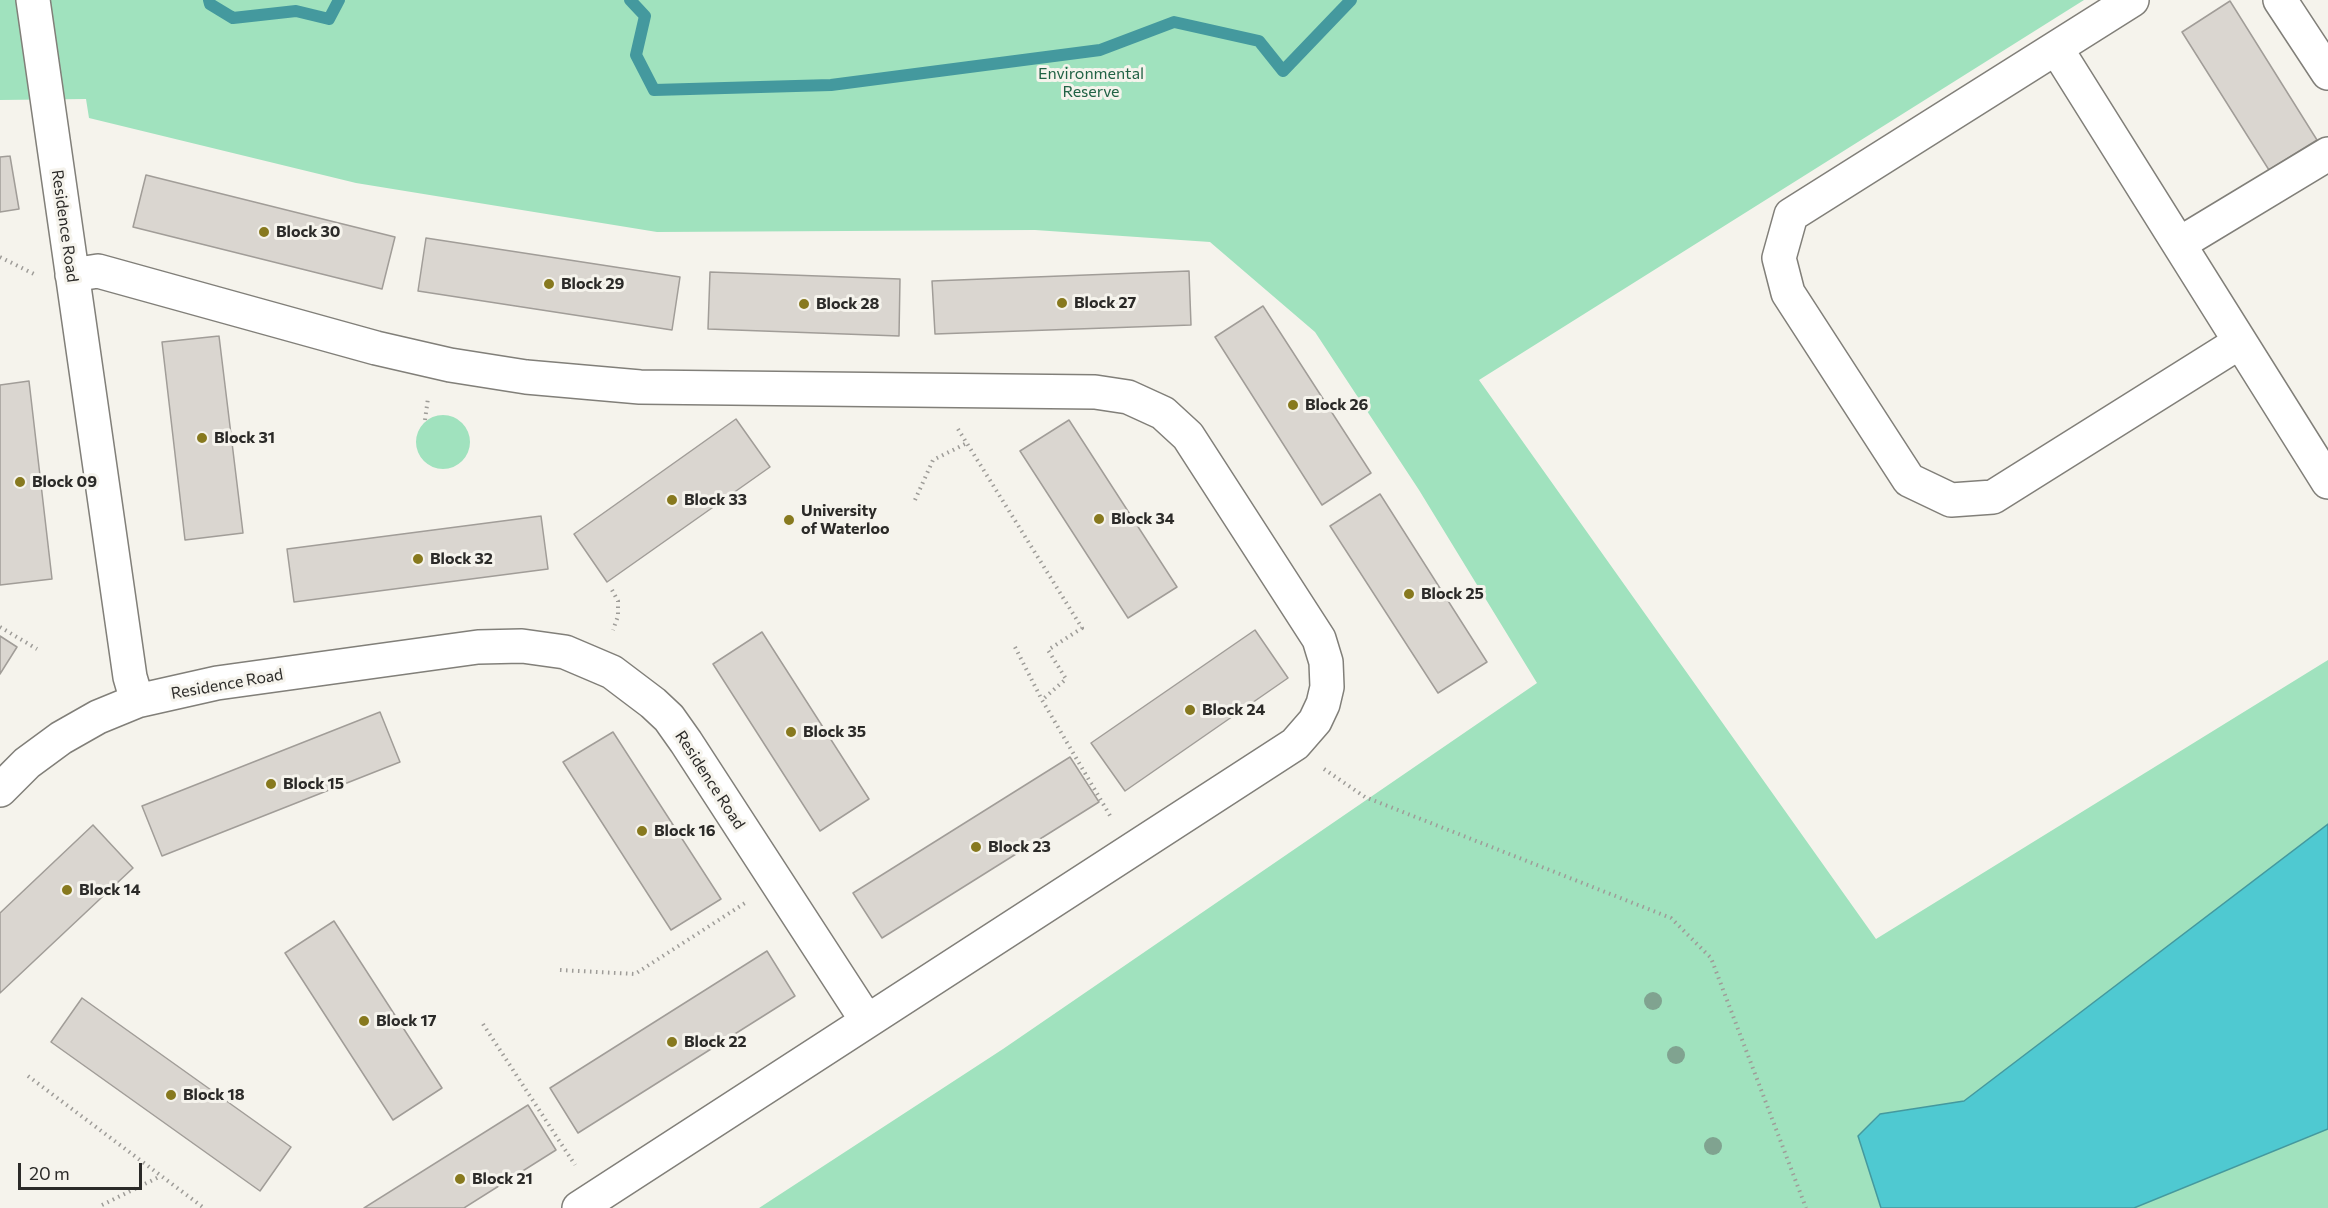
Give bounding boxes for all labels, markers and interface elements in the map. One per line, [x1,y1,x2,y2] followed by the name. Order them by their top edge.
[1038,64,1144,102] park label: Environmental Reserve
[48,168,82,284] street label: Residence Road
[276,222,340,242] place label: Block 30
[257,225,271,239] marker: Block 30
[561,274,624,294] place label: Block 29
[542,277,556,291] marker: Block 29
[1074,293,1136,313] place label: Block 27
[816,294,879,314] place label: Block 28
[1055,296,1069,310] marker: Block 27
[797,297,811,311] marker: Block 28
[1305,395,1368,415] place label: Block 26
[1286,398,1300,412] marker: Block 26
[214,428,275,448] place label: Block 31
[195,431,209,445] marker: Block 31
[32,472,97,492] place label: Block 09
[13,475,27,489] marker: Block 09
[684,490,747,510] place label: Block 33
[665,493,679,507] marker: Block 33
[801,501,890,539] place label: University of Waterloo
[1111,509,1175,529] place label: Block 34
[1092,512,1106,526] marker: Block 34
[782,513,796,527] marker: University of Waterloo
[430,549,493,569] place label: Block 32
[411,552,425,566] marker: Block 32
[1421,584,1484,604] place label: Block 25
[1402,587,1416,601] marker: Block 25
[169,665,285,703] street label: Residence Road
[1202,700,1265,720] place label: Block 24
[1183,703,1197,717] marker: Block 24
[803,722,866,742] place label: Block 35
[784,725,798,739] marker: Block 35
[671,727,749,833] street label: Residence Road
[283,774,344,794] place label: Block 15
[264,777,278,791] marker: Block 15
[654,821,716,841] place label: Block 16
[635,824,649,838] marker: Block 16
[988,837,1051,857] place label: Block 23
[969,840,983,854] marker: Block 23
[79,880,141,900] place label: Block 14
[60,883,74,897] marker: Block 14
[376,1011,437,1031] place label: Block 17
[357,1014,371,1028] marker: Block 17
[684,1032,747,1052] place label: Block 22
[665,1035,679,1049] marker: Block 22
[183,1085,245,1105] place label: Block 18
[164,1088,178,1102] marker: Block 18
[21,1151,146,1189] scale bar
[29,1162,70,1184] text: 20 m
[472,1169,533,1189] place label: Block 21
[453,1172,467,1186] marker: Block 21

